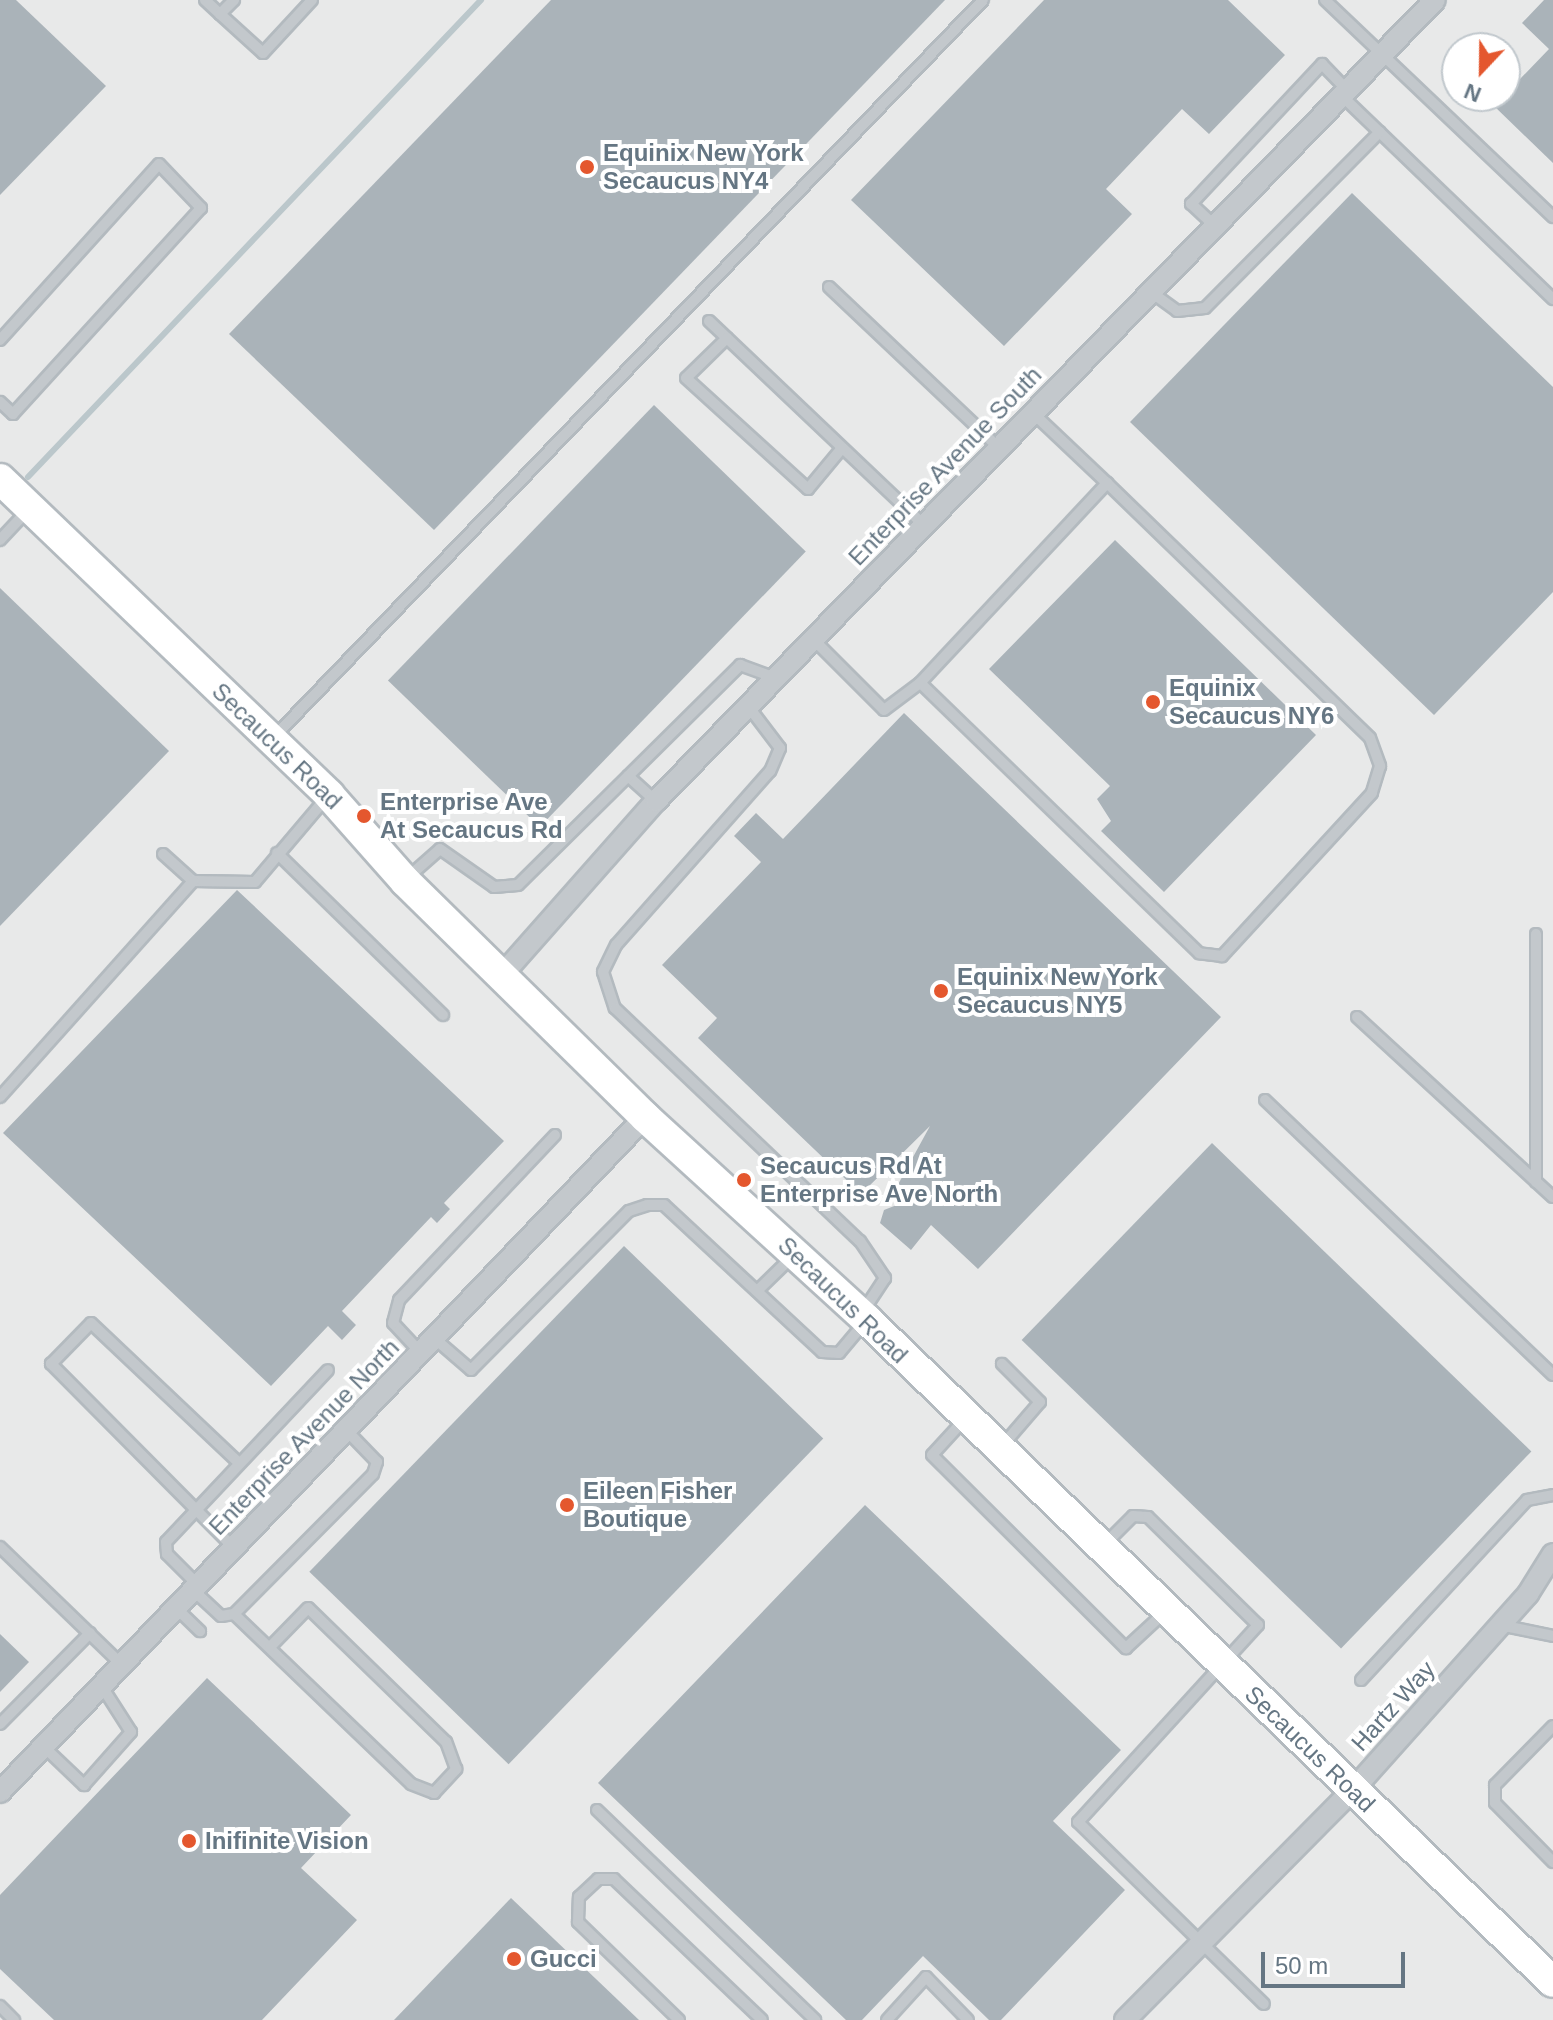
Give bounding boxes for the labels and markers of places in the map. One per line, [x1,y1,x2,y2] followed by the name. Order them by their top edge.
[603,139,804,195] place label: Equinix New York Secaucus NY4
[578,158,596,176] marker: Equinix New York Secaucus NY4
[1169,674,1334,730] place label: Equinix Secaucus NY6
[1144,693,1162,711] marker: Equinix Secaucus NY6
[380,788,563,844] place label: Enterprise Ave At Secaucus Rd
[355,807,373,825] marker: Enterprise Ave At Secaucus Rd
[957,963,1158,1019] place label: Equinix New York Secaucus NY5
[932,982,950,1000] marker: Equinix New York Secaucus NY5
[760,1152,999,1208] place label: Secaucus Rd At Enterprise Ave North
[735,1171,753,1189] marker: Secaucus Rd At Enterprise Ave North
[583,1477,732,1533] place label: Eileen Fisher Boutique
[558,1496,576,1514] marker: Eileen Fisher Boutique
[205,1827,369,1855] place label: Inifinite Vision
[180,1832,198,1850] marker: Inifinite Vision
[530,1945,597,1973] place label: Gucci
[505,1950,523,1968] marker: Gucci

